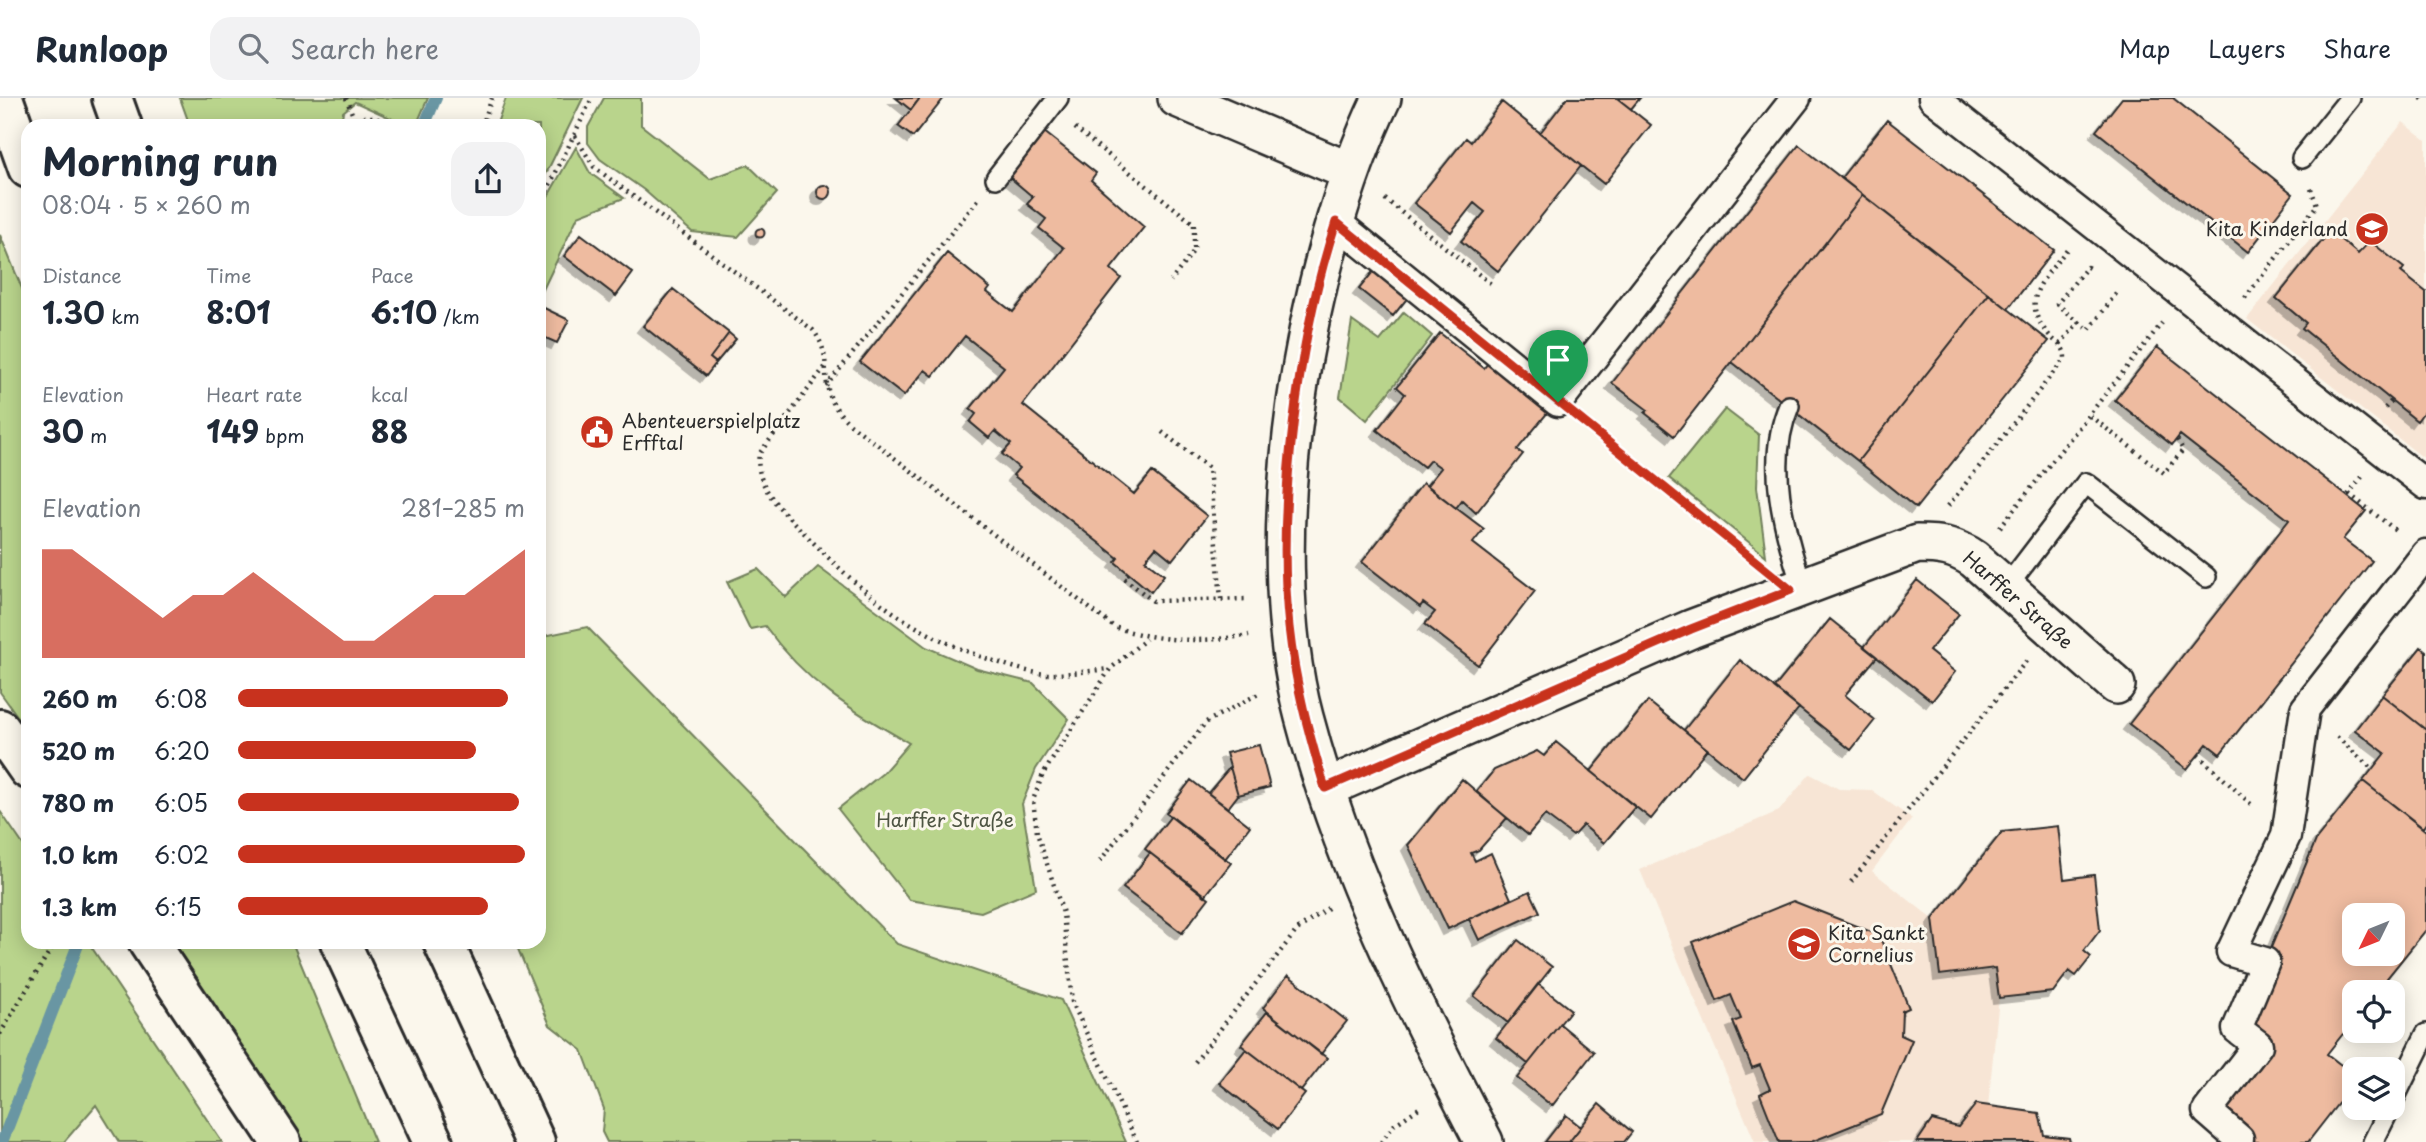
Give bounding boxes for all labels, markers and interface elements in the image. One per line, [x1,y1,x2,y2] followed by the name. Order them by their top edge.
[210,17,700,80] search box
[35,23,168,73] text: Runloop
[234,29,272,67] icon: search
[290,29,439,68] text: Search here
[2119,30,2170,66] text: Map
[2208,30,2285,66] text: Layers
[2323,30,2391,66] text: Share
[42,132,278,189] text: Morning run
[451,142,525,216] button: share
[42,187,251,222] text: 08:04 · 5 × 260 m
[2353,210,2391,248] school or university icon: Kita Kinderland
[2206,214,2348,242] place label: Kita Kinderland
[42,261,122,289] text: Distance
[206,261,251,289] text: Time
[371,261,414,289] text: Pace
[42,289,105,334] text: 1.30
[206,289,271,334] text: 8:01
[371,289,437,334] text: 6:10
[105,302,140,330] text: km
[437,302,480,330] text: /km
[1528,330,1588,402] pin
[1539,341,1577,379] icon: arrive
[42,380,124,408] text: Elevation
[206,380,302,408] text: Heart rate
[371,380,409,408] text: kcal
[622,406,800,456] place label: Abenteuerspielplatz Erfftal
[42,408,84,453] text: 30
[206,408,259,453] text: 149
[371,408,408,453] text: 88
[578,413,616,451] public building icon: Abenteuerspielplatz Erfftal
[84,421,107,449] text: m
[259,421,305,449] text: bpm
[42,490,141,525] text: Elevation
[401,490,525,525] text: 281–285 m
[1958,544,2080,655] street label: Harffer Straße
[42,681,118,716] text: 260 m
[154,681,208,716] text: 6:08
[42,733,115,768] text: 520 m
[154,733,210,768] text: 6:20
[42,785,114,820] text: 780 m
[154,785,208,820] text: 6:05
[876,805,1014,833] park label: Harffer Straße
[42,837,119,872] text: 1.0 km
[154,837,209,872] text: 6:02
[42,889,117,924] text: 1.3 km
[154,889,202,924] text: 6:15
[2342,903,2404,966] north arrow
[2342,903,2405,1120] map controls
[1828,918,1925,968] place label: Kita Sankt Cornelius
[1785,925,1823,963] school or university icon: Kita Sankt Cornelius
[2342,980,2405,1043] button: locate
[2342,1057,2405,1120] button: layers

